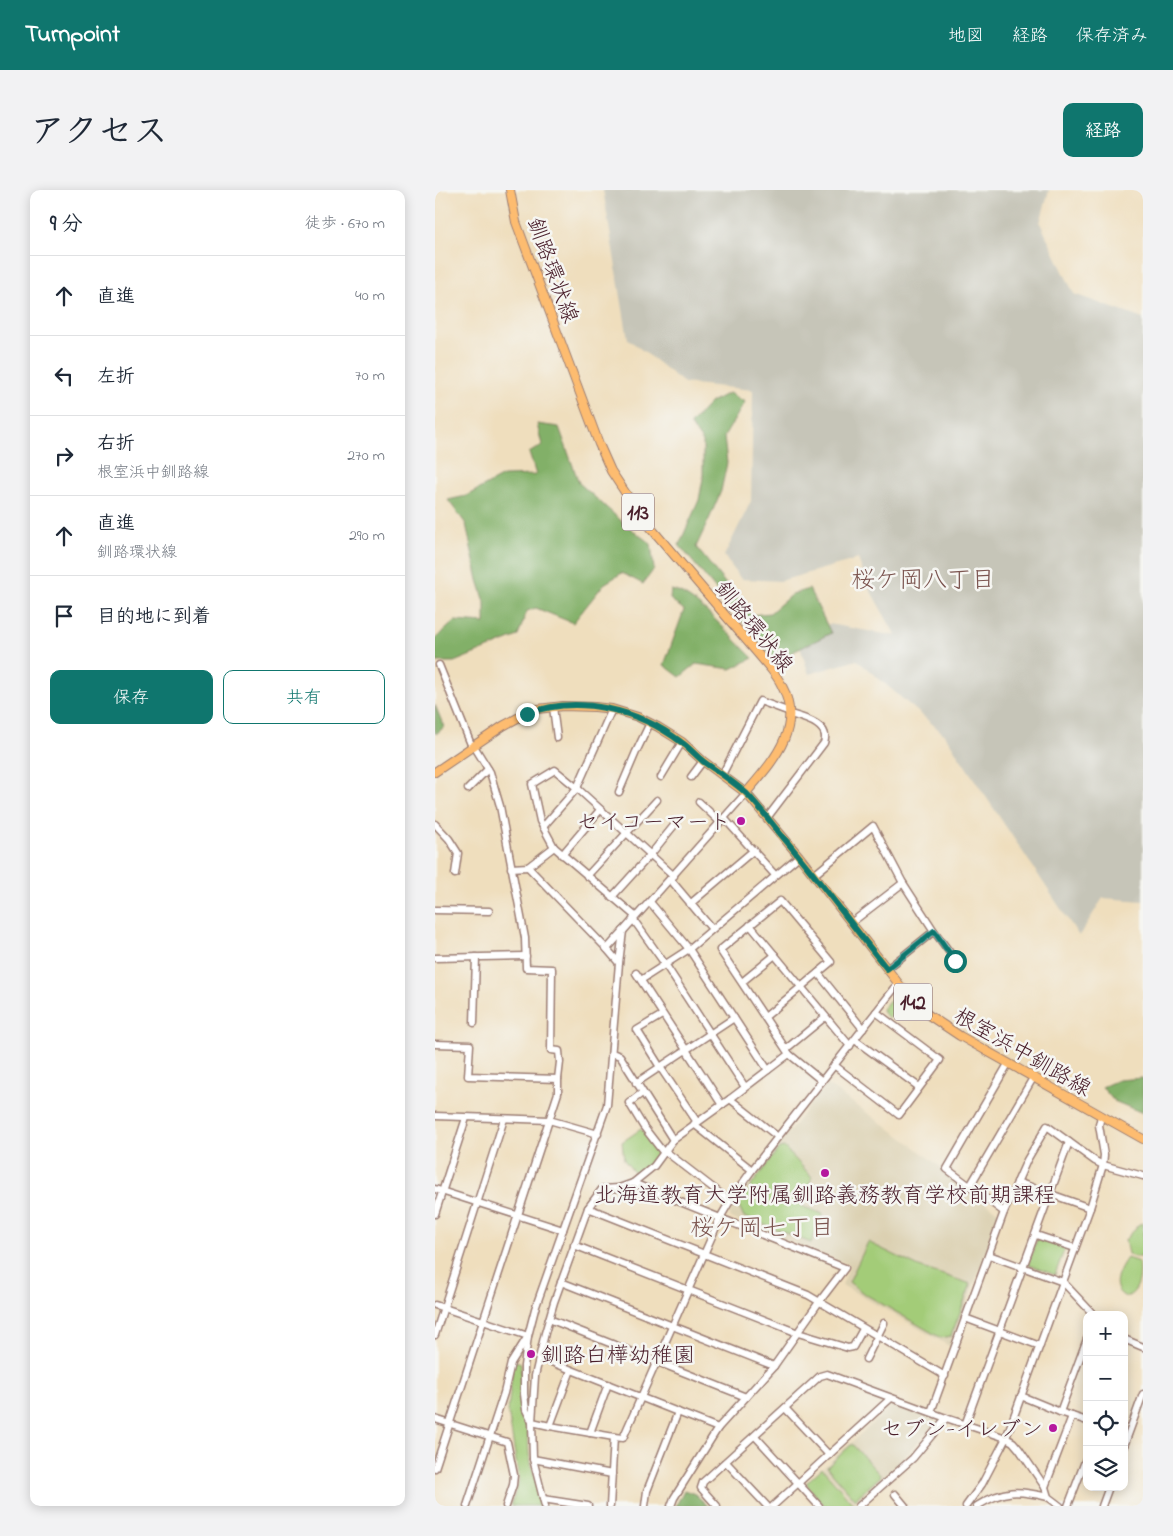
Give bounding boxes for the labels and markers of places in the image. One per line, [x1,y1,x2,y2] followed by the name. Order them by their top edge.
[577,808,731,840] place label: セイコーマート
[735,815,747,827] marker: セイコーマート
[819,1167,831,1179] marker: 北海道教育大学附属釧路義務教育学校前期課程
[594,1181,1056,1213] place label: 北海道教育大学附属釧路義務教育学校前期課程
[541,1341,695,1373] place label: 釧路白樺幼稚園
[525,1348,537,1360] marker: 釧路白樺幼稚園
[881,1415,1043,1447] place label: セブン-イレブン
[1047,1422,1059,1434] marker: セブン-イレブン

